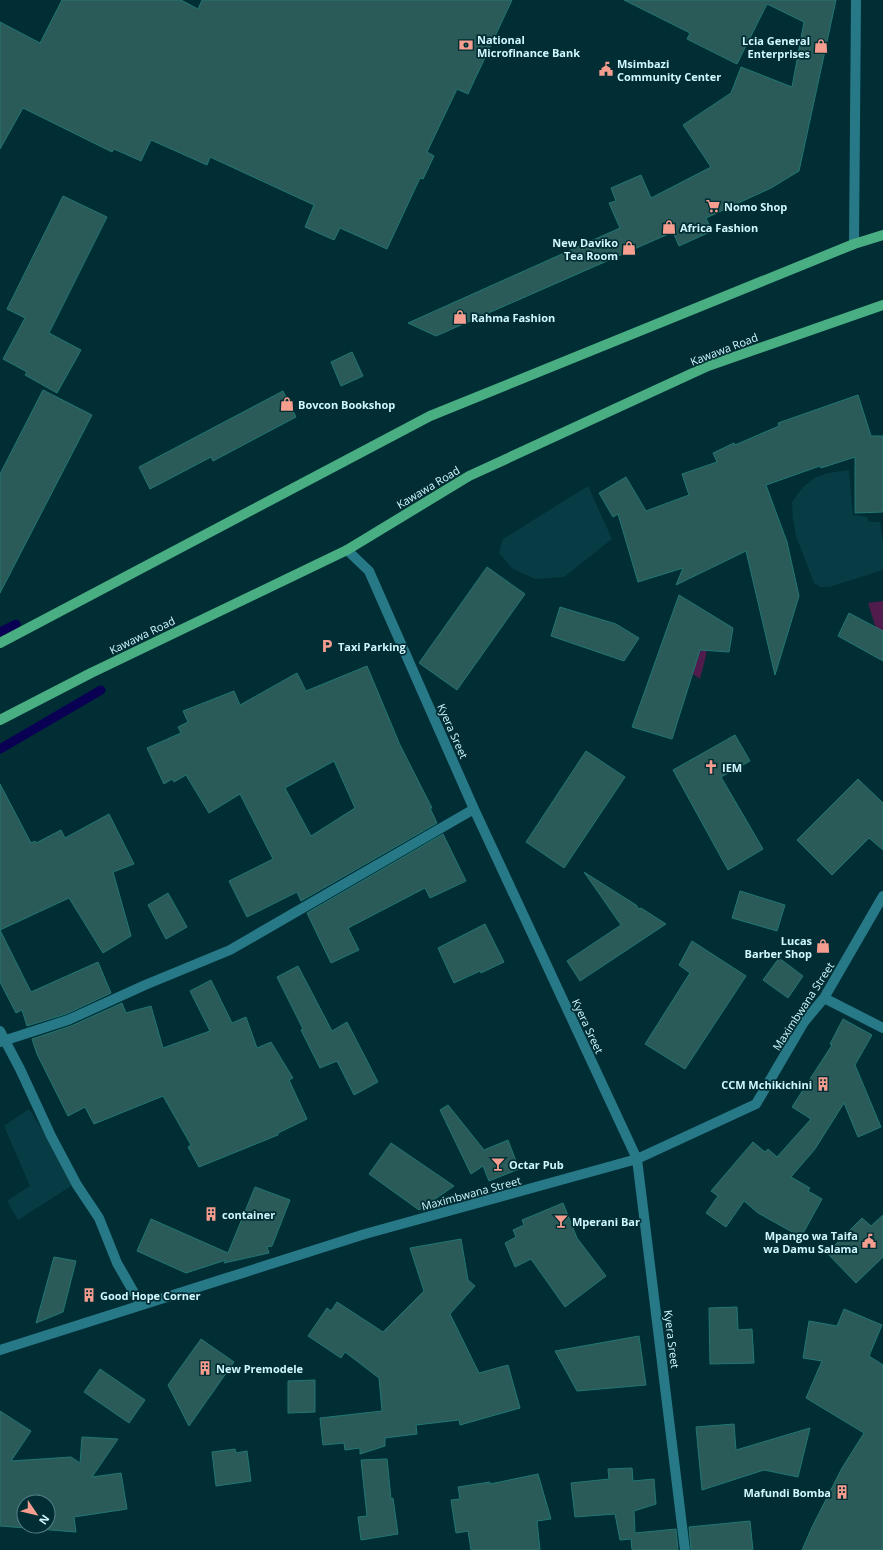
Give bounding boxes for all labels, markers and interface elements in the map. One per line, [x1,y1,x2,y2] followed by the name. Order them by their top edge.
[477,32,580,60] place label: National Microfinance Bank
[742,33,811,61] place label: Lcia General Enterprises
[458,37,474,53] bank icon: National Microfinance Bank
[813,38,829,54] shop icon: Lcia General Enterprises
[617,56,721,84] place label: Msimbazi Community Center
[598,61,614,77] public building icon: Msimbazi Community Center
[705,198,721,214] supermarket icon: Nomo Shop
[724,199,787,214] place label: Nomo Shop
[661,219,677,235] shop icon: Africa Fashion
[680,220,758,235] place label: Africa Fashion
[552,235,618,263] place label: New Daviko Tea Room
[621,240,637,256] shop icon: New Daviko Tea Room
[452,309,468,325] shop icon: Rahma Fashion
[471,310,555,325] place label: Rahma Fashion
[688,329,760,369] street label: Kawawa Road
[279,396,295,412] shop icon: Bovcon Bookshop
[298,397,395,412] place label: Bovcon Bookshop
[394,462,462,512] street label: Kawawa Road
[107,613,177,657] street label: Kawawa Road
[319,638,335,654] parking icon: Taxi Parking
[338,639,407,654] place label: Taxi Parking
[434,701,472,761] street label: Kyera Sreet
[703,759,719,775] church icon: IEM
[722,760,742,775] place label: IEM
[745,933,813,961] place label: Lucas Barber Shop
[815,938,831,954] shop icon: Lucas Barber Shop
[769,959,837,1053] street label: Maximbwana Street
[569,996,607,1056] street label: Kyera Sreet
[815,1076,831,1092] building icon: CCM Mchikichini
[721,1077,812,1092] place label: CCM Mchikichini
[490,1156,506,1172] bar icon: Octar Pub
[509,1157,564,1172] place label: Octar Pub
[420,1172,523,1214] street label: Maximbwana Street
[203,1206,219,1222] building icon: container
[222,1207,275,1222] place label: container
[553,1213,569,1229] bar icon: Mperani Bar
[572,1214,640,1229] place label: Mperani Bar
[763,1228,858,1256] place label: Mpango wa Taifa wa Damu Salama
[861,1233,877,1249] public building icon: Mpango wa Taifa wa Damu Salama
[81,1287,97,1303] building icon: Good Hope Corner
[100,1288,201,1303] place label: Good Hope Corner
[661,1309,683,1369] street label: Kyera Sreet
[197,1360,213,1376] building icon: New Premodele
[216,1361,304,1376] place label: New Premodele
[834,1484,850,1500] building icon: Mafundi Bomba
[743,1485,831,1500] place label: Mafundi Bomba
[16,1494,56,1534] north arrow
[36,1512,53,1528] text: N

